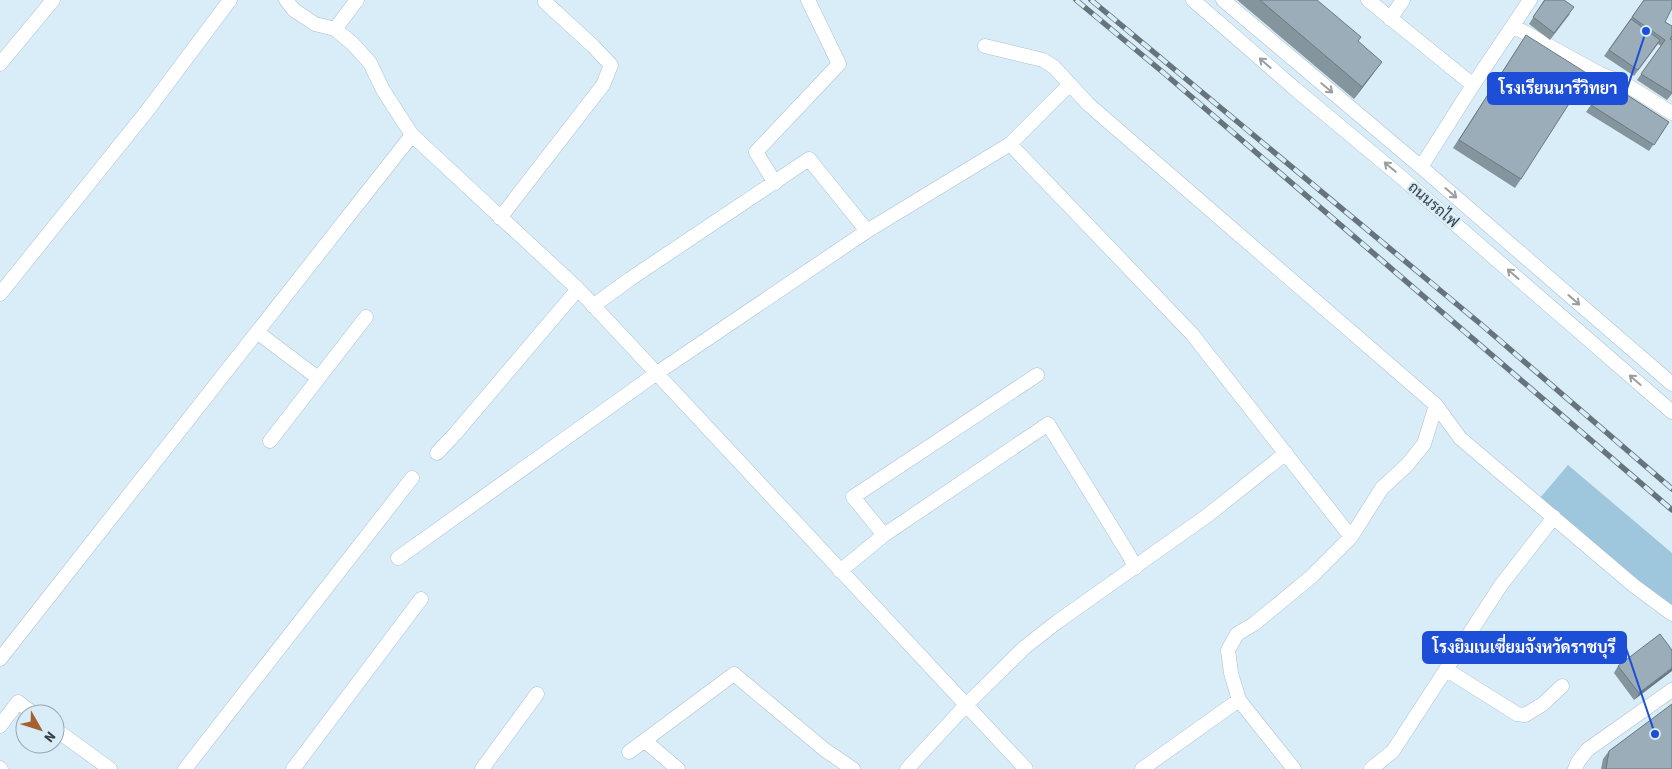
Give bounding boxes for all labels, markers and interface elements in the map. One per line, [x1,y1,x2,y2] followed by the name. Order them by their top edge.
[1259,58,1272,69] one-way arrow
[1488,73,1627,104] callout: โรงเรียนนารีวิทยา
[1498,77,1617,100] text: โรงเรียนนารีวิทยา
[1320,83,1333,94] one-way arrow
[1383,162,1396,173] one-way arrow
[1403,177,1463,233] street label: ถนนรถไฟ
[1445,188,1458,199] one-way arrow
[1506,268,1519,279] one-way arrow
[1567,294,1580,306] one-way arrow
[1629,374,1642,386] one-way arrow
[1423,632,1626,663] callout: โรงยิมเนเซี่ยมจังหวัดราชบุรี
[1431,633,1616,659] text: โรงยิมเนเซี่ยมจังหวัดราชบุรี
[15,704,65,754] north arrow
[39,727,60,746] text: N

